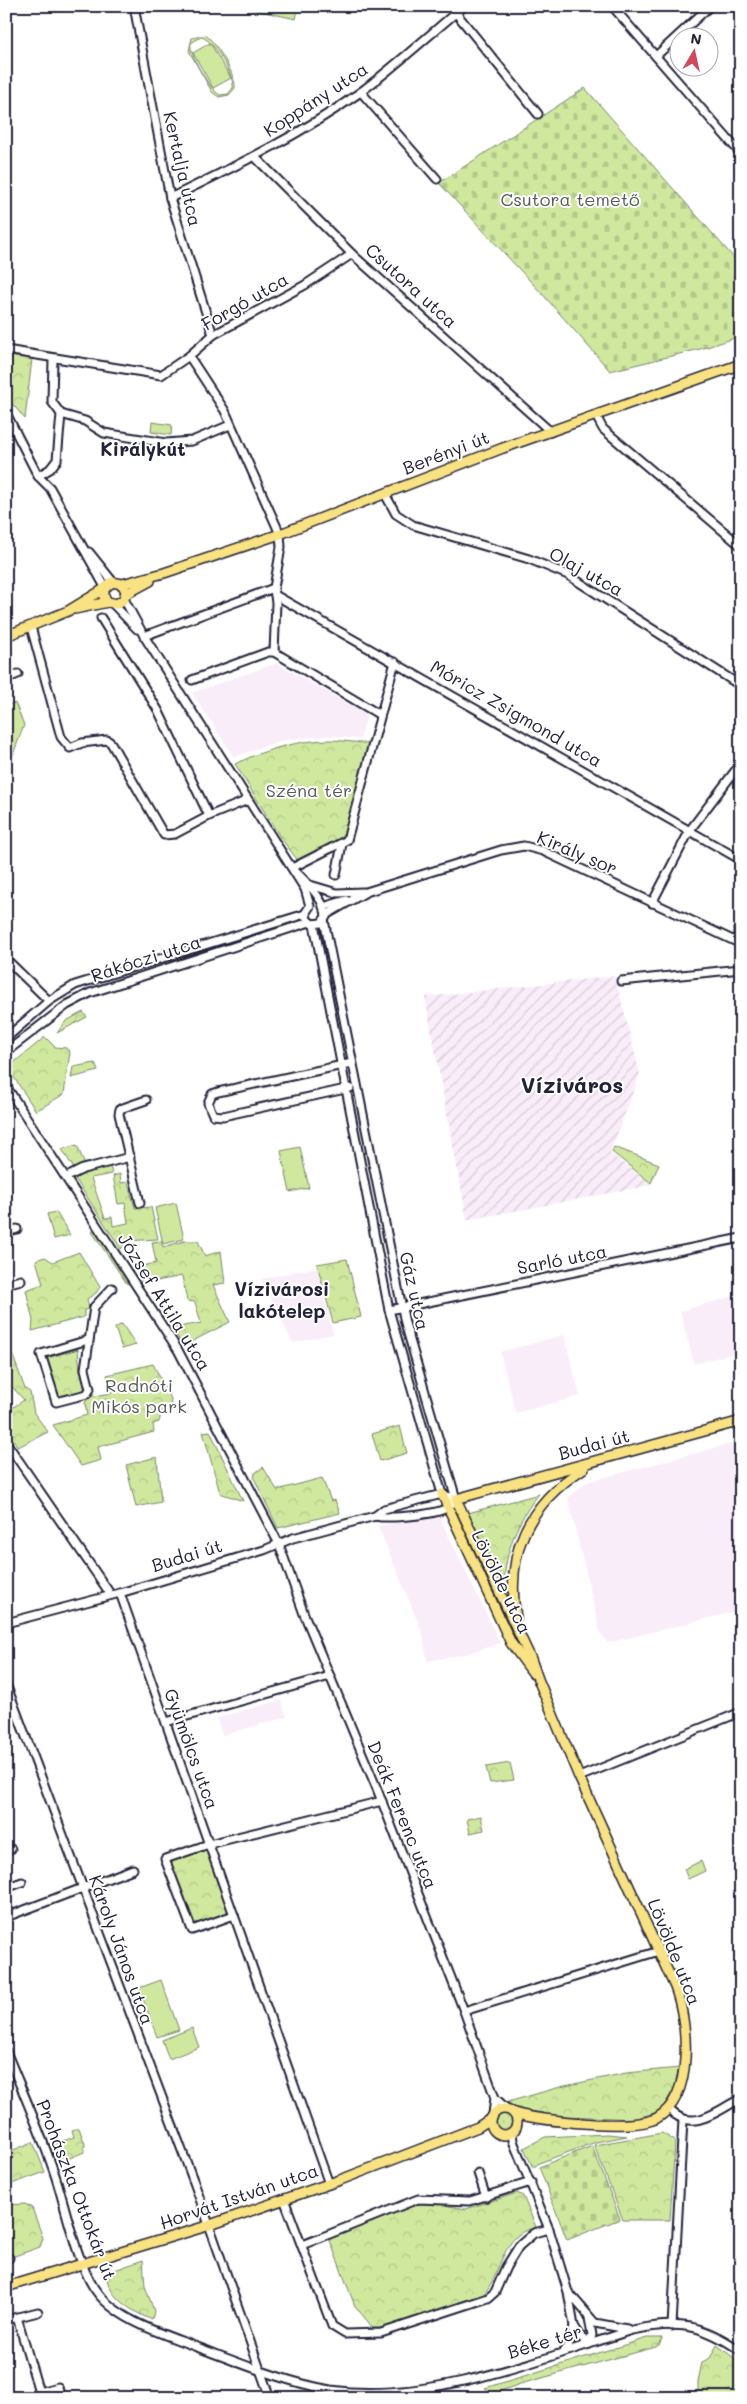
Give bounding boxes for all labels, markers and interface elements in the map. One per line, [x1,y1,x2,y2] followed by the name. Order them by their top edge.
[670,28,720,78] north arrow
[689,28,703,49] text: N
[259,56,372,142] street label: Koppány utca
[158,109,208,229] street label: Kertalja utca
[500,187,640,211] park label: Csutora temető
[361,238,463,333] street label: Csutora utca
[197,267,292,336] street label: Forgó utca
[399,425,492,480] street label: Berényi út
[100,436,186,461] district label: Királykút
[545,541,628,601] street label: Olaj utca
[426,654,607,772] street label: Móricz Zsigmond utca
[266,778,352,802] park label: Széna tér
[534,824,621,880] street label: Király sor
[88,929,204,987] street label: Rákóczi utca
[521,1070,623,1099] district label: Víziváros
[113,1228,217,1375] street label: József Attila utca
[515,1239,609,1279] street label: Sarló utca
[394,1249,436,1332] street label: Gáz utca
[234,1276,330,1323] district label: Vízivárosi lakótelep
[91,1373,187,1418] park label: Radnóti Mikós park
[556,1423,632,1465] street label: Budai út
[466,1526,537,1637] street label: Lövölde utca
[148,1533,225,1577] street label: Budai út
[159,1685,225,1812] street label: Gyümölcs utca
[362,1737,444,1892] street label: Deák Ferenc utca
[84,1872,160,2028] street label: Károly János utca
[643,1895,707,2008] street label: Lövölde utca
[31,2096,122,2283] street label: Prohászka Ottokár út
[156,2158,321,2234] street label: Horvát István utca
[504,2318,585,2364] street label: Béke tér

